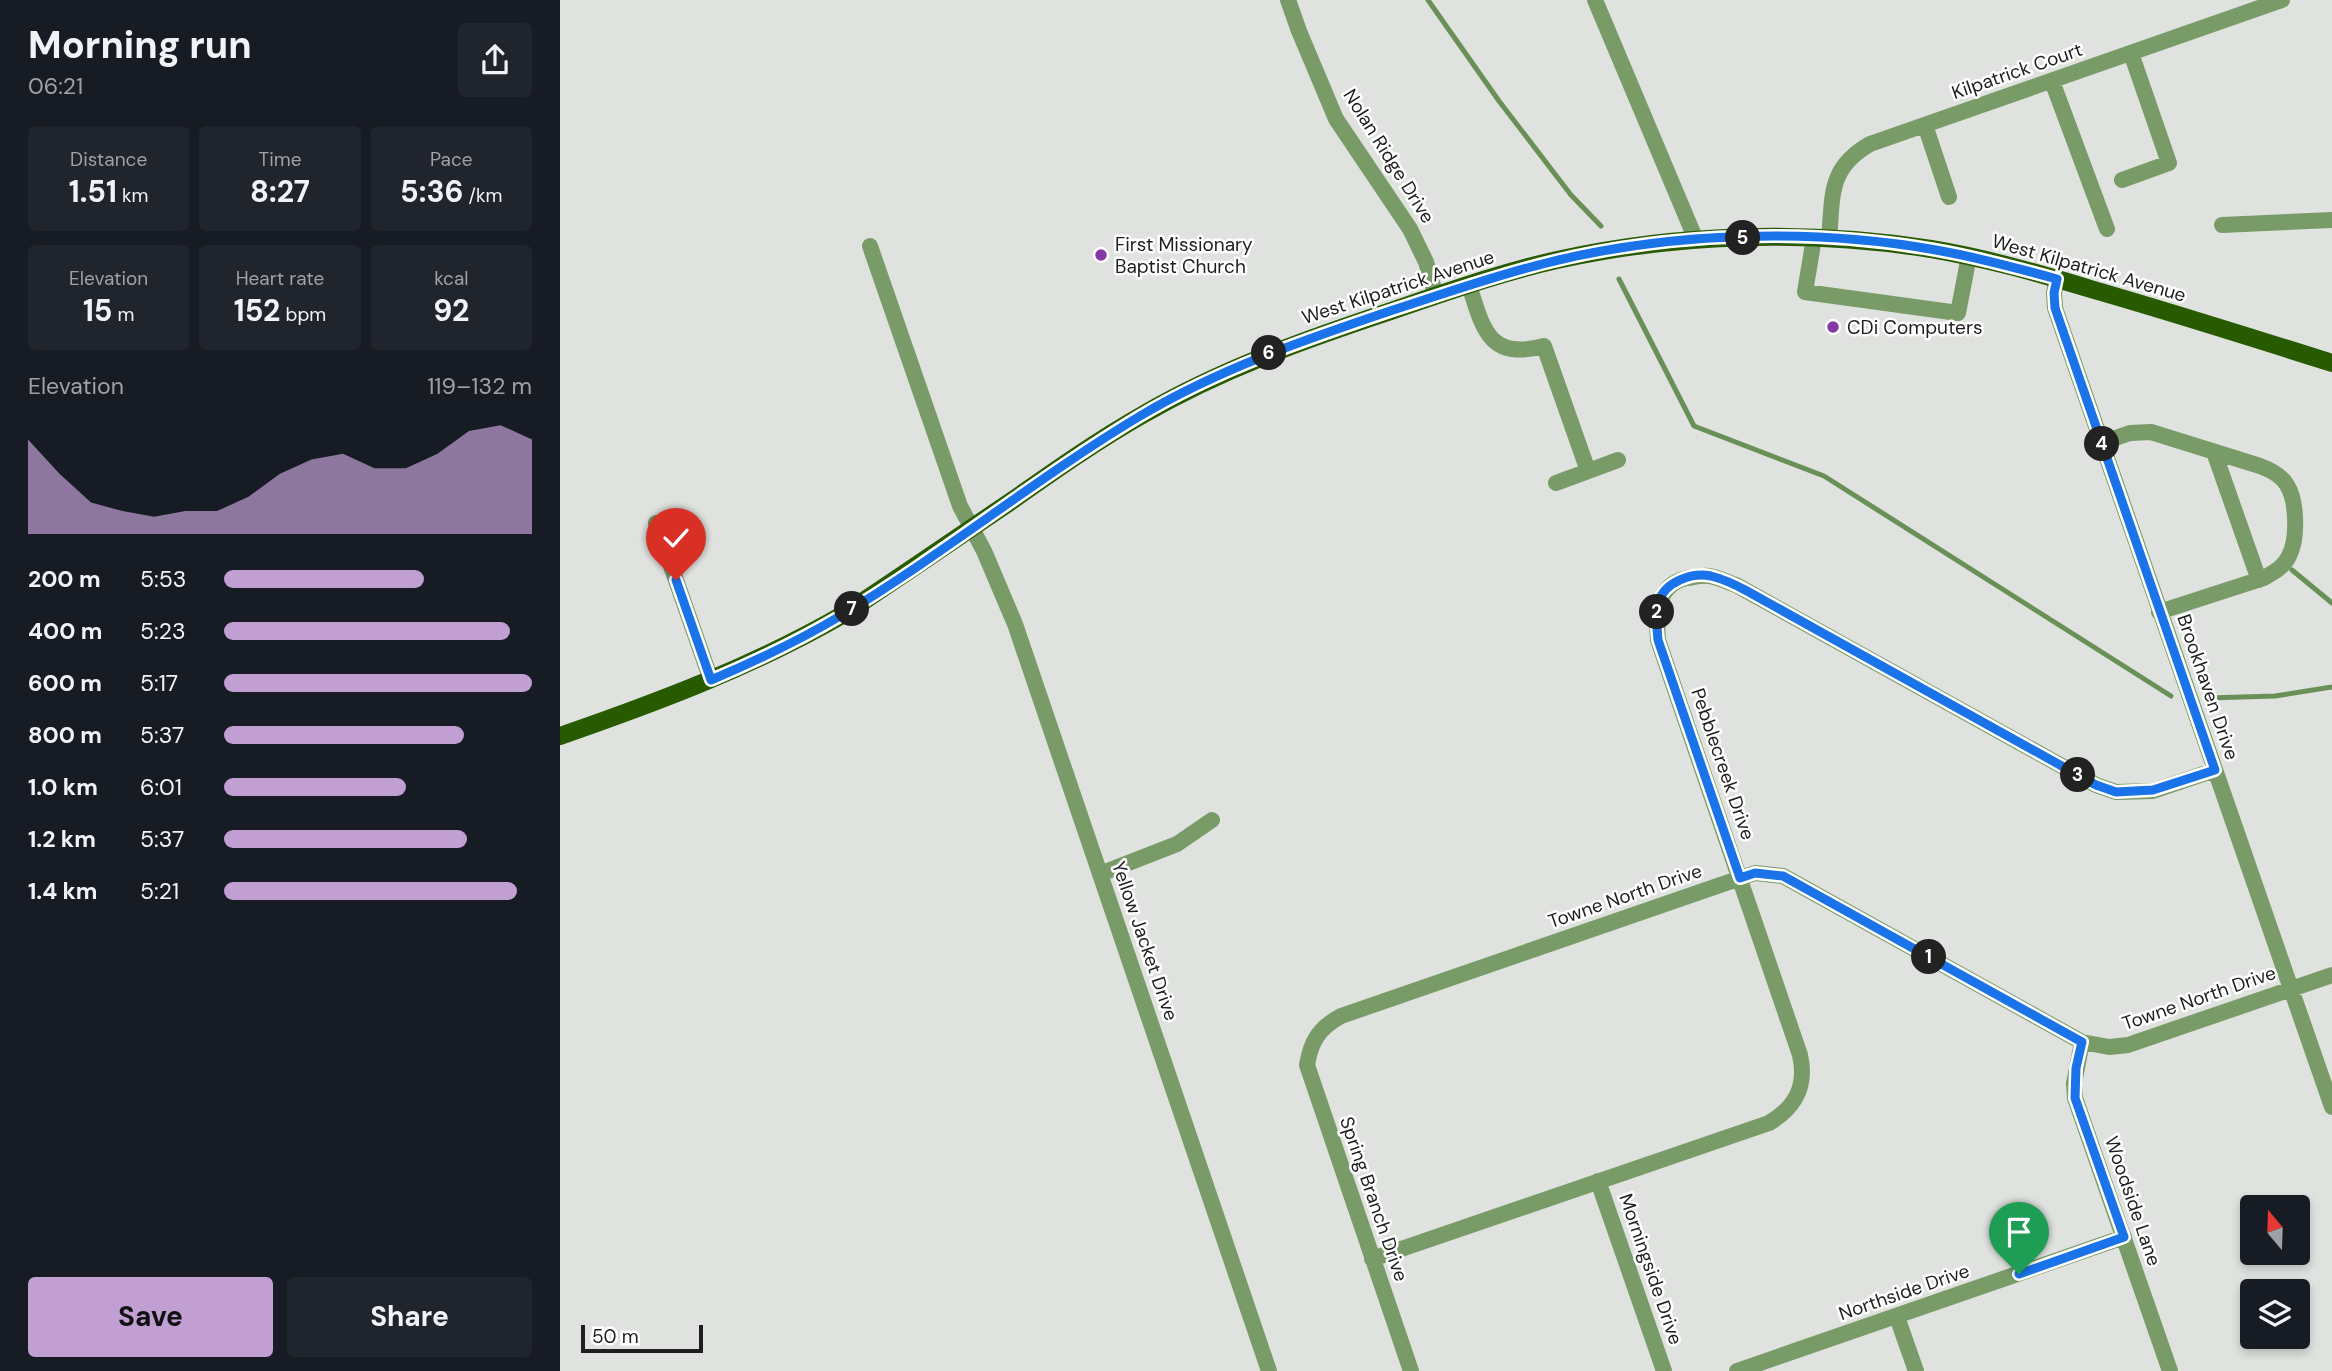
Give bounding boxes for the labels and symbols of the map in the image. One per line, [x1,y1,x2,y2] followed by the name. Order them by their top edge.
[1948,37,2086,105] street label: Kilpatrick Court
[1338,84,1440,228] street label: Nolan Ridge Drive
[1726,220,1760,256] pin: 5
[1989,228,2189,308] street label: West Kilpatrick Avenue
[1115,232,1253,279] place label: First Missionary Baptist Church
[1299,244,1497,330] street label: West Kilpatrick Avenue
[1093,247,1109,263] marker: First Missionary Baptist Church
[1847,315,1982,340] place label: CDi Computers
[1825,319,1841,335] marker: CDi Computers
[1252,336,1286,370] pin: 6
[2084,426,2120,462] pin: 4
[646,508,706,580] pin
[834,592,870,626] pin: 7
[1640,594,1674,630] pin: 2
[2171,611,2245,763] street label: Brookhaven Drive
[1685,685,1761,843] street label: Pebblecreek Drive
[2060,758,2096,792] pin: 3
[1106,858,1184,1024] street label: Yellow Jacket Drive
[1545,858,1705,934] street label: Towne North Drive
[1912,940,1946,974] pin: 1
[2119,960,2279,1036] street label: Towne North Drive
[1334,1113,1414,1285] street label: Spring Branch Drive
[2099,1133,2167,1269] street label: Woodside Lane
[1613,1190,1689,1348] street label: Morningside Drive
[2240,1195,2310,1265] north arrow
[1989,1202,2049,1274] pin
[1835,1258,1973,1326] street label: Northside Drive
[581,1322,704,1354] scale bar

